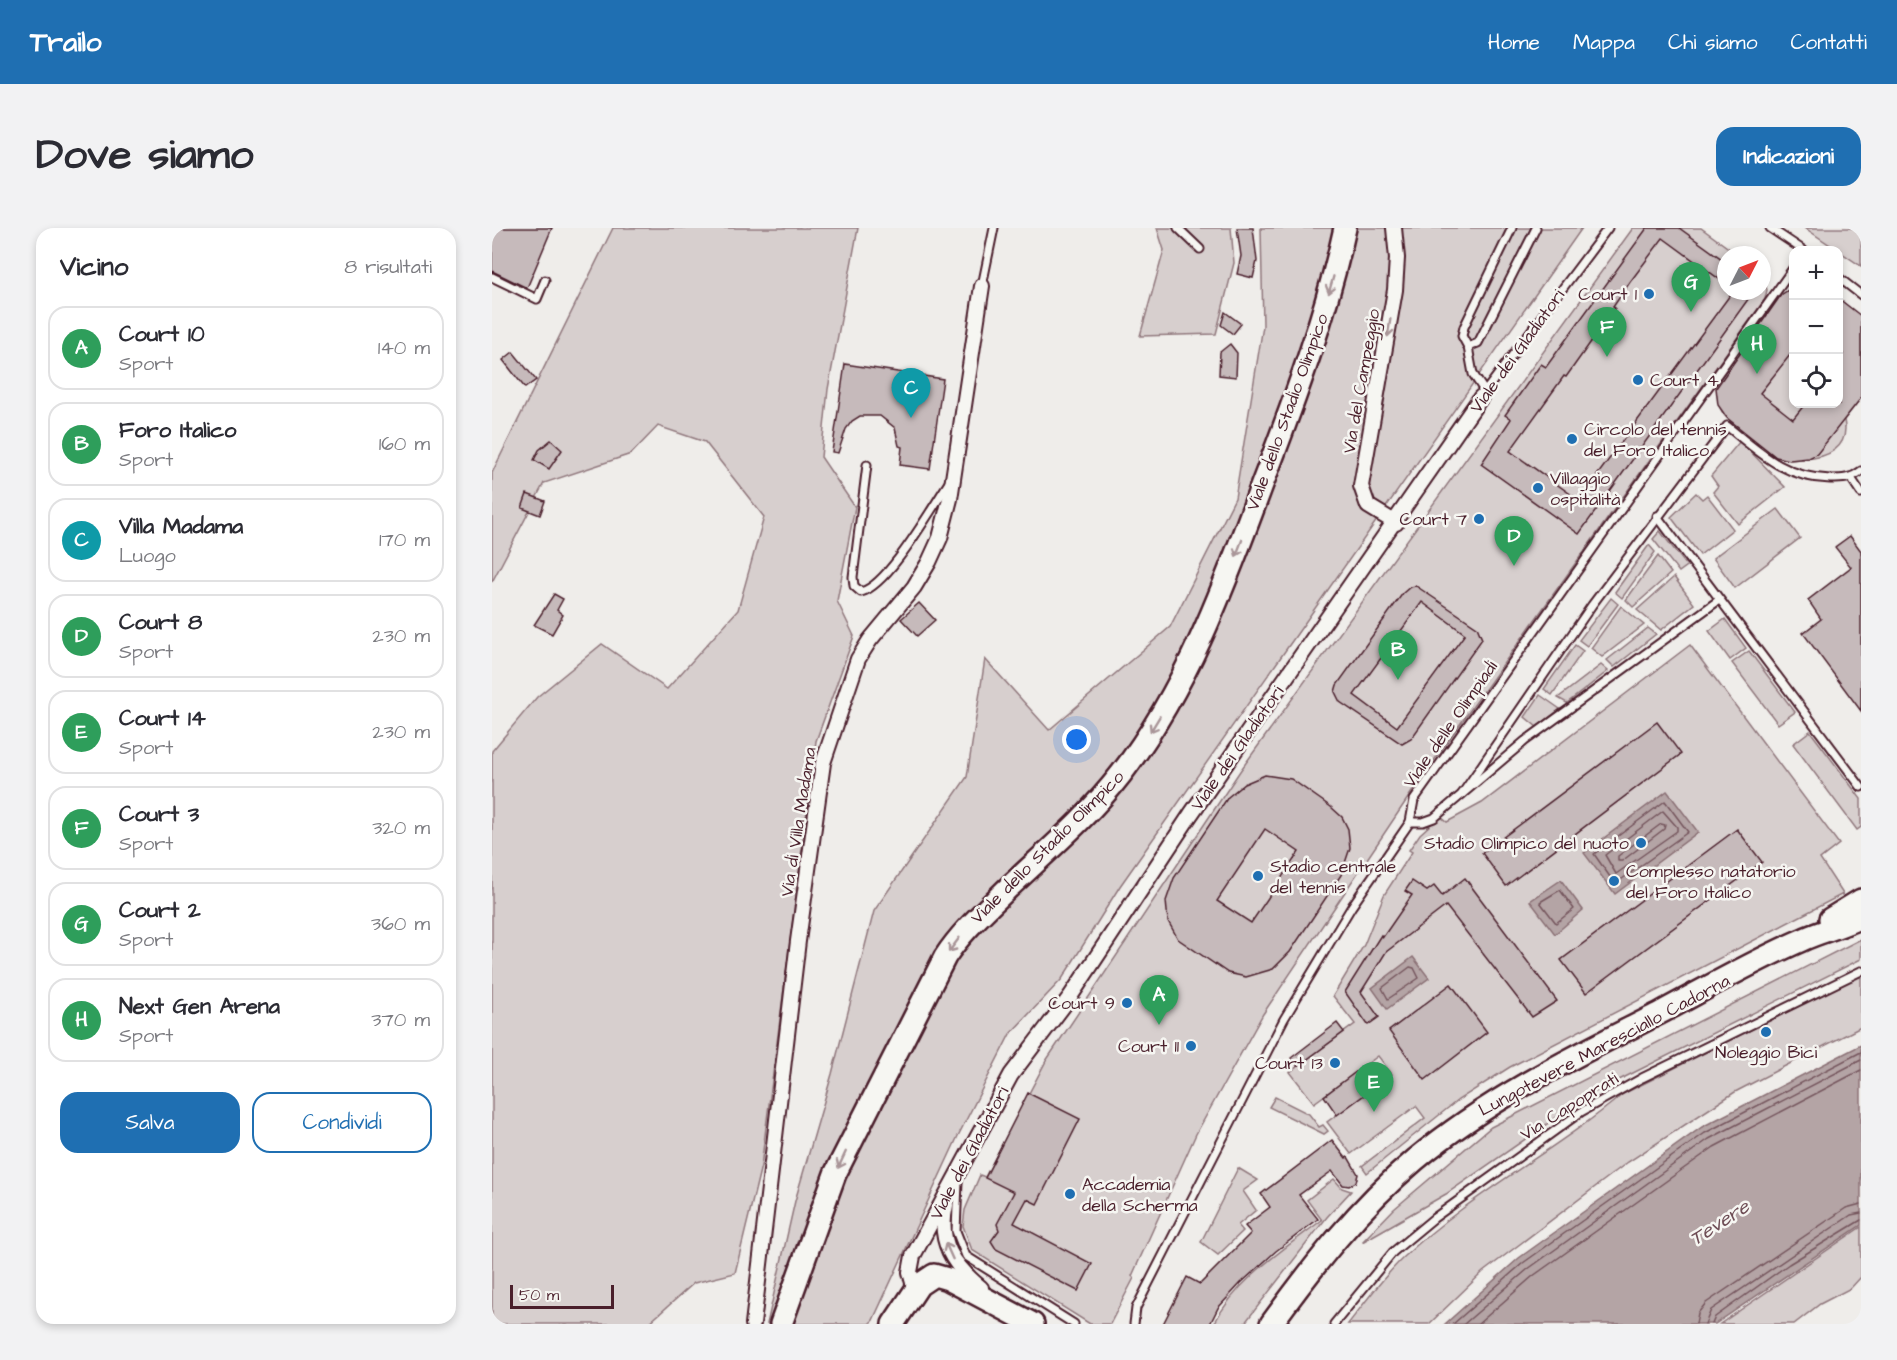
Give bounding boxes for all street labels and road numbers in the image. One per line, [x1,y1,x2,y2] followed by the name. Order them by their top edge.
[1464,284,1571,418] street label: Viale dei Gladiatori
[1336,307,1388,456] street label: Via del Campeggio
[1240,310,1335,514] street label: Viale dello Stadio Olimpico
[1397,655,1504,793] street label: Viale delle Olimpiadi
[1185,680,1290,816] street label: Viale dei Gladiatori
[774,745,823,899] street label: Via di Villa Madama
[965,765,1130,930] street label: Viale dello Stadio Olimpico
[1474,968,1735,1123] street label: Lungotevere Maresciallo Cadorna
[1515,1066,1623,1147] street label: Via Capoprati
[924,1082,1015,1224] street label: Viale dei Gladiatori

